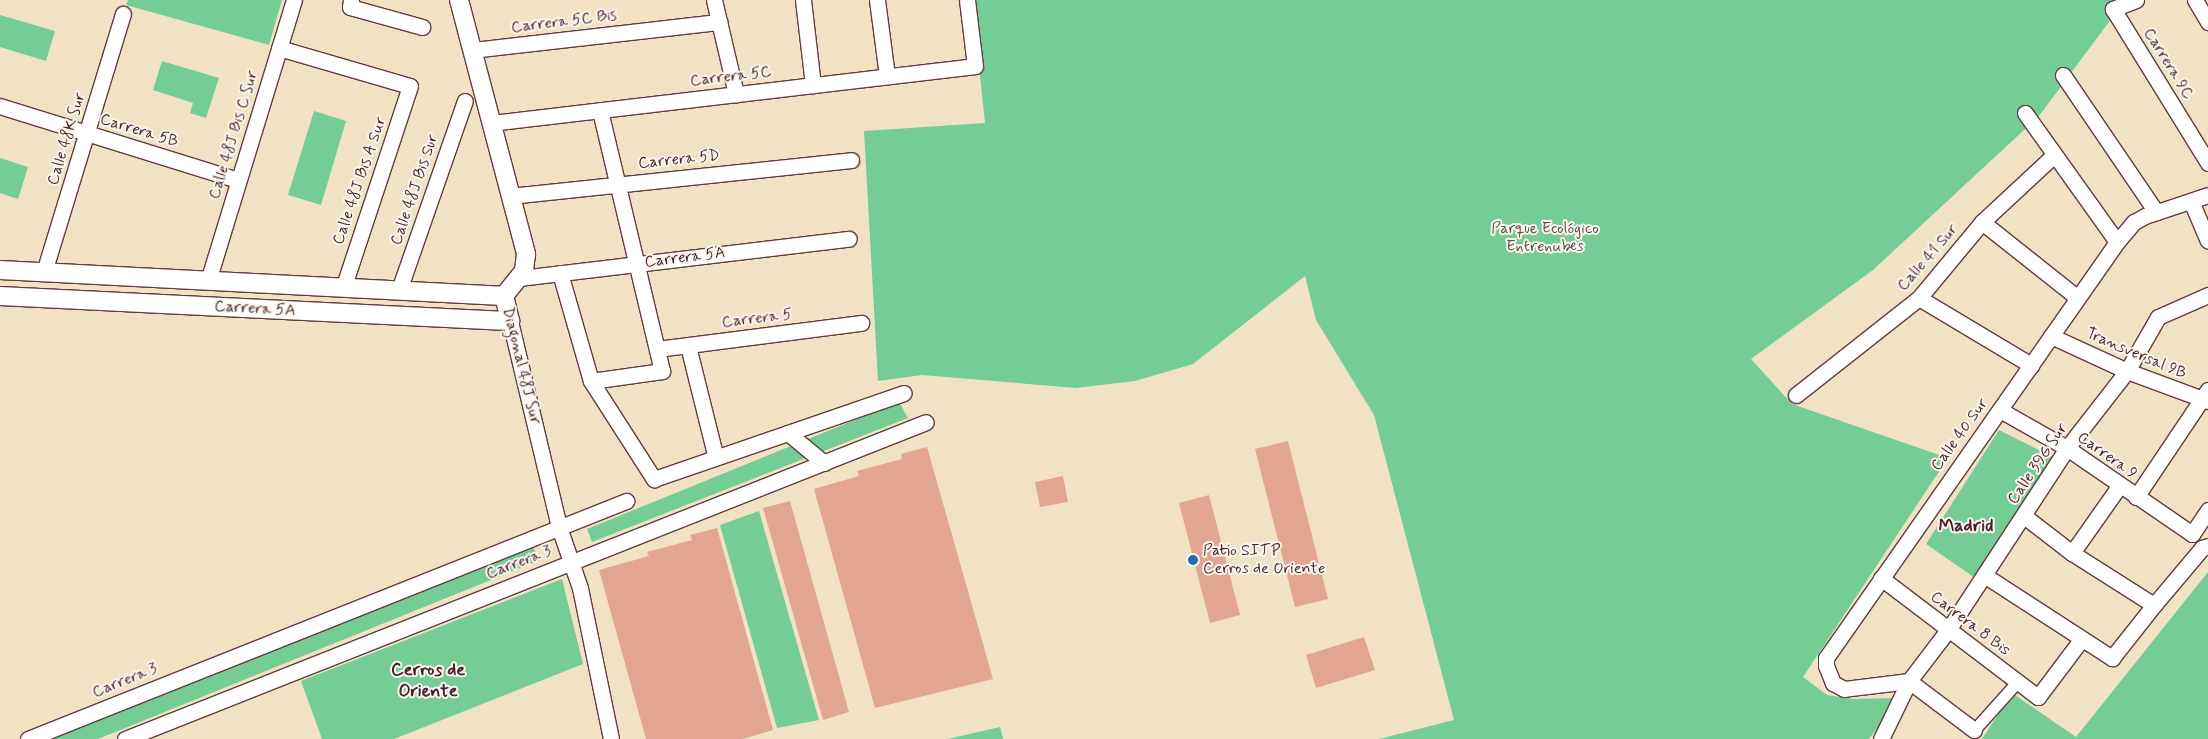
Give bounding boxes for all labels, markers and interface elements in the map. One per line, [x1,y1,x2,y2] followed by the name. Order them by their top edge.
[510,6,618,38] street label: Carrera 5C Bis
[2139,25,2197,103] street label: Carrera 9C
[689,62,773,92] street label: Carrera 5C
[205,68,263,202] street label: Calle 48J Bis C Sur
[44,90,90,188] street label: Calle 48K Sur
[98,110,180,152] street label: Carrera 5B
[329,115,391,247] street label: Calle 48J Bis A Sur
[387,131,443,249] street label: Calle 48J Bis Sur
[637,146,721,174] street label: Carrera 5D
[1491,219,1599,257] park label: Parque Ecológico Entrenubes
[1894,221,1962,295] street label: Calle 41 Sur
[644,244,726,272] street label: Carrera 5A
[214,297,296,321] street label: Carrera 5A
[721,305,793,333] street label: Carrera 5
[497,306,545,426] street label: Diagonal 48J Sur
[2083,324,2189,384] street label: Transversal 9B
[1927,395,1993,475] street label: Calle 40 Sur
[2004,420,2072,508] street label: Calle 39G Sur
[2073,428,2141,484] street label: Carrera 9
[1939,515,1993,537] district label: Madrid
[1203,541,1325,579] place label: Patio SITP Cerros de Oriente
[484,542,554,584] street label: Carrera 3
[1187,554,1199,566] marker: Patio SITP Cerros de Oriente
[1926,588,2014,660] street label: Carrera 8 Bis
[90,659,160,703] street label: Carrera 3
[391,660,465,702] district label: Cerros de Oriente

